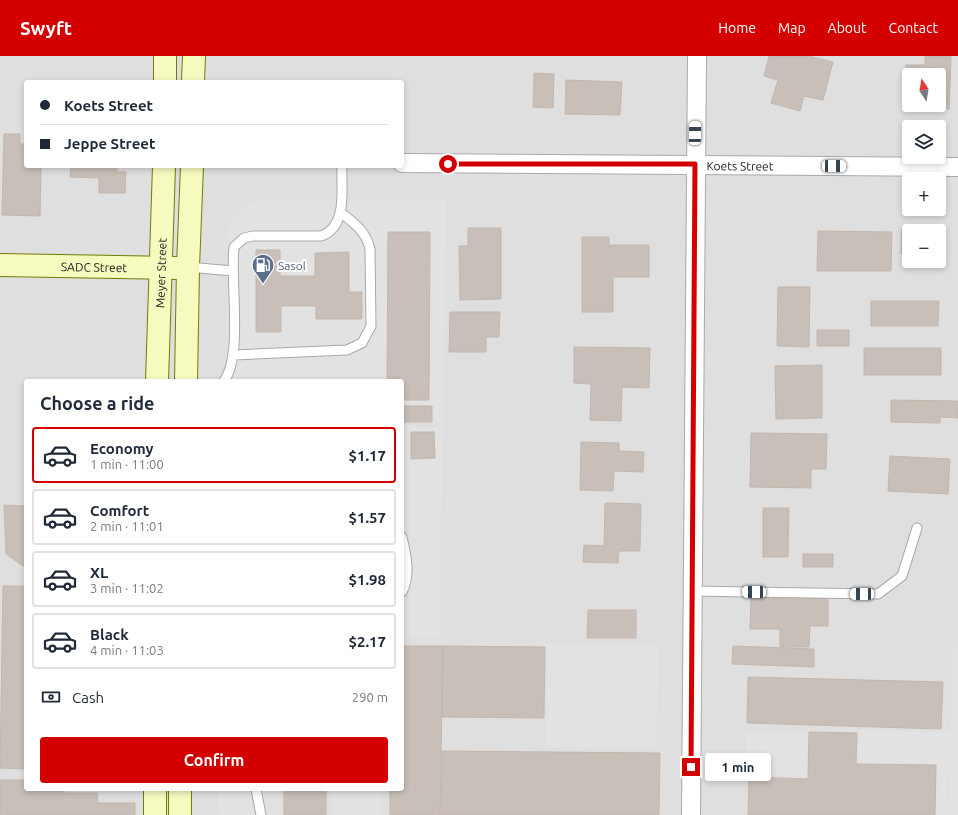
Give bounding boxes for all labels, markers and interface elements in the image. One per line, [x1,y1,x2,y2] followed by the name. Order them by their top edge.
[20,17,72,39] text: Swyft
[718,20,756,36] text: Home
[778,20,806,36] text: Map
[828,20,867,36] text: About
[889,20,938,36] text: Contact
[902,68,946,112] north arrow
[902,68,946,268] map controls
[64,97,153,114] text: Koets Street
[902,120,946,164] button: layers
[689,121,701,145] car
[64,135,155,152] text: Jeppe Street
[439,155,457,173] route start
[706,159,774,172] street label: Koets Street
[822,160,846,172] car
[902,172,946,216] button: +
[902,224,946,268] button: −
[153,237,168,308] street label: Meyer Street
[250,252,276,285] fuel station icon: Sasol
[278,259,306,272] place label: Sasol
[61,260,127,274] street label: SADC Street
[40,393,154,413] text: Choose a ride
[42,437,78,473] icon: car
[90,440,154,457] text: Economy
[348,447,386,464] text: $1.17
[90,457,164,471] text: 1 min · 11:00
[42,499,78,535] icon: car
[90,502,149,519] text: Comfort
[348,509,386,526] text: $1.57
[90,519,164,533] text: 2 min · 11:01
[42,561,78,597] icon: car
[90,564,108,581] text: XL
[348,571,386,588] text: $1.98
[90,581,164,595] text: 3 min · 11:02
[742,586,766,598] car
[850,588,874,600] car
[42,623,78,659] icon: car
[90,626,129,643] text: Black
[348,633,386,650] text: $2.17
[90,643,164,657] text: 4 min · 11:03
[40,686,62,708] icon: cash
[72,689,104,706] text: Cash
[352,690,388,704] text: 290 m
[40,737,388,783] button: Confirm
[705,753,771,781] callout: 1 min
[682,758,700,776] route end
[722,760,754,774] text: 1 min

